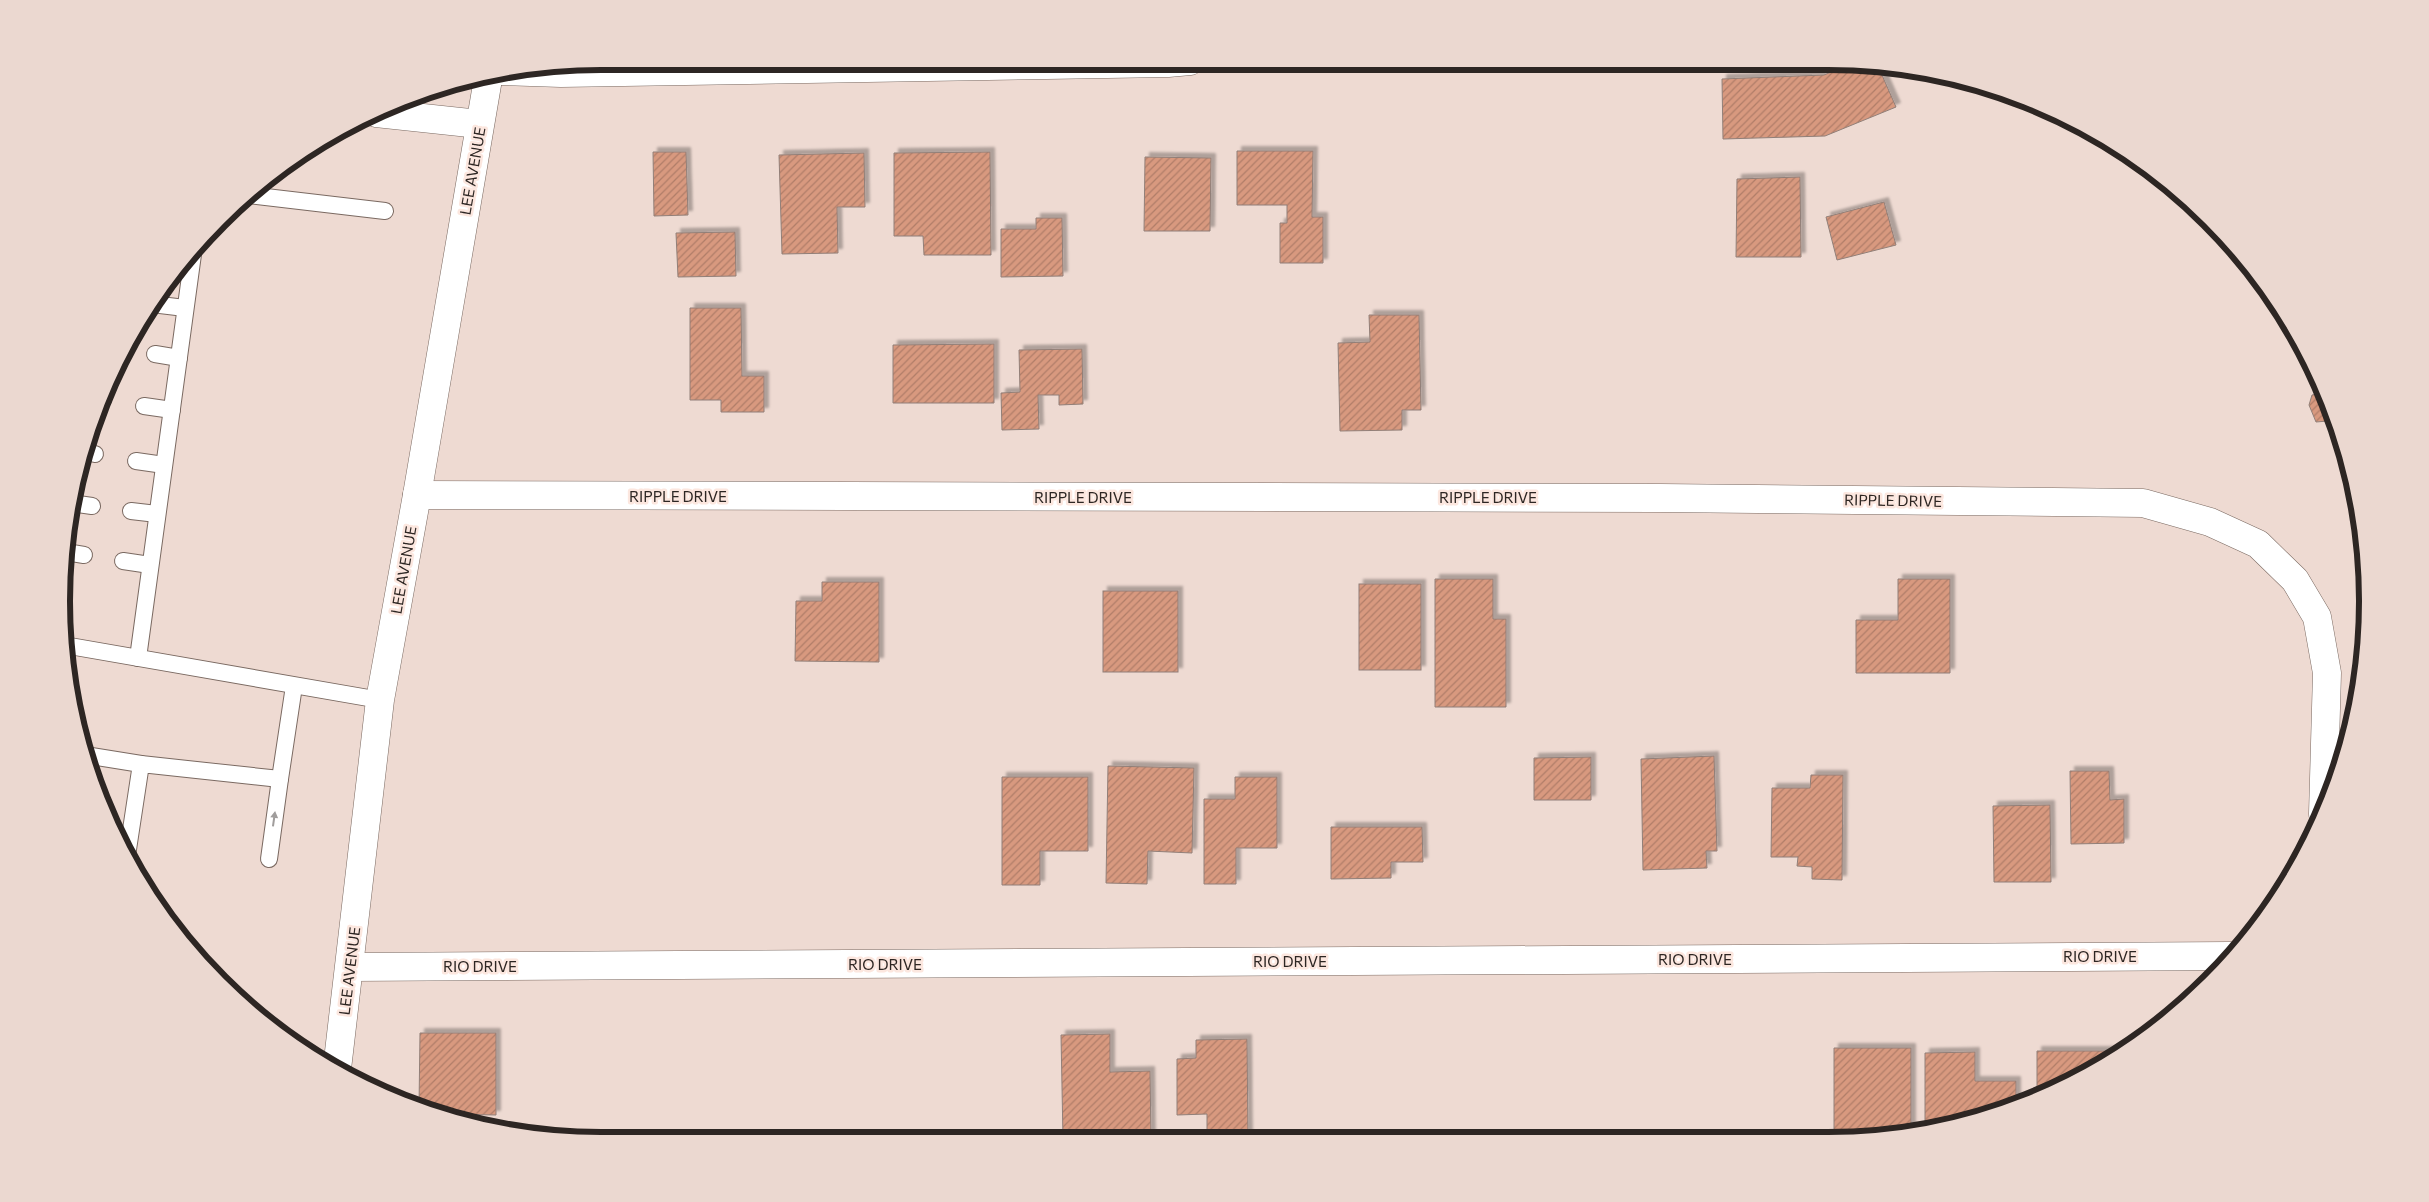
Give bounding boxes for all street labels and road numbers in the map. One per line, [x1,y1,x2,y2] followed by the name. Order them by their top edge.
[455,126,489,216] street label: LEE AVENUE
[629,487,727,505] street label: RIPPLE DRIVE
[1034,488,1132,506] street label: RIPPLE DRIVE
[1439,488,1537,506] street label: RIPPLE DRIVE
[1844,490,1942,510] street label: RIPPLE DRIVE
[386,525,420,615] street label: LEE AVENUE
[335,926,363,1016] street label: LEE AVENUE
[2063,947,2137,965] street label: RIO DRIVE
[1658,950,1732,968] street label: RIO DRIVE
[1253,952,1327,970] street label: RIO DRIVE
[848,955,922,973] street label: RIO DRIVE
[443,957,517,975] street label: RIO DRIVE

